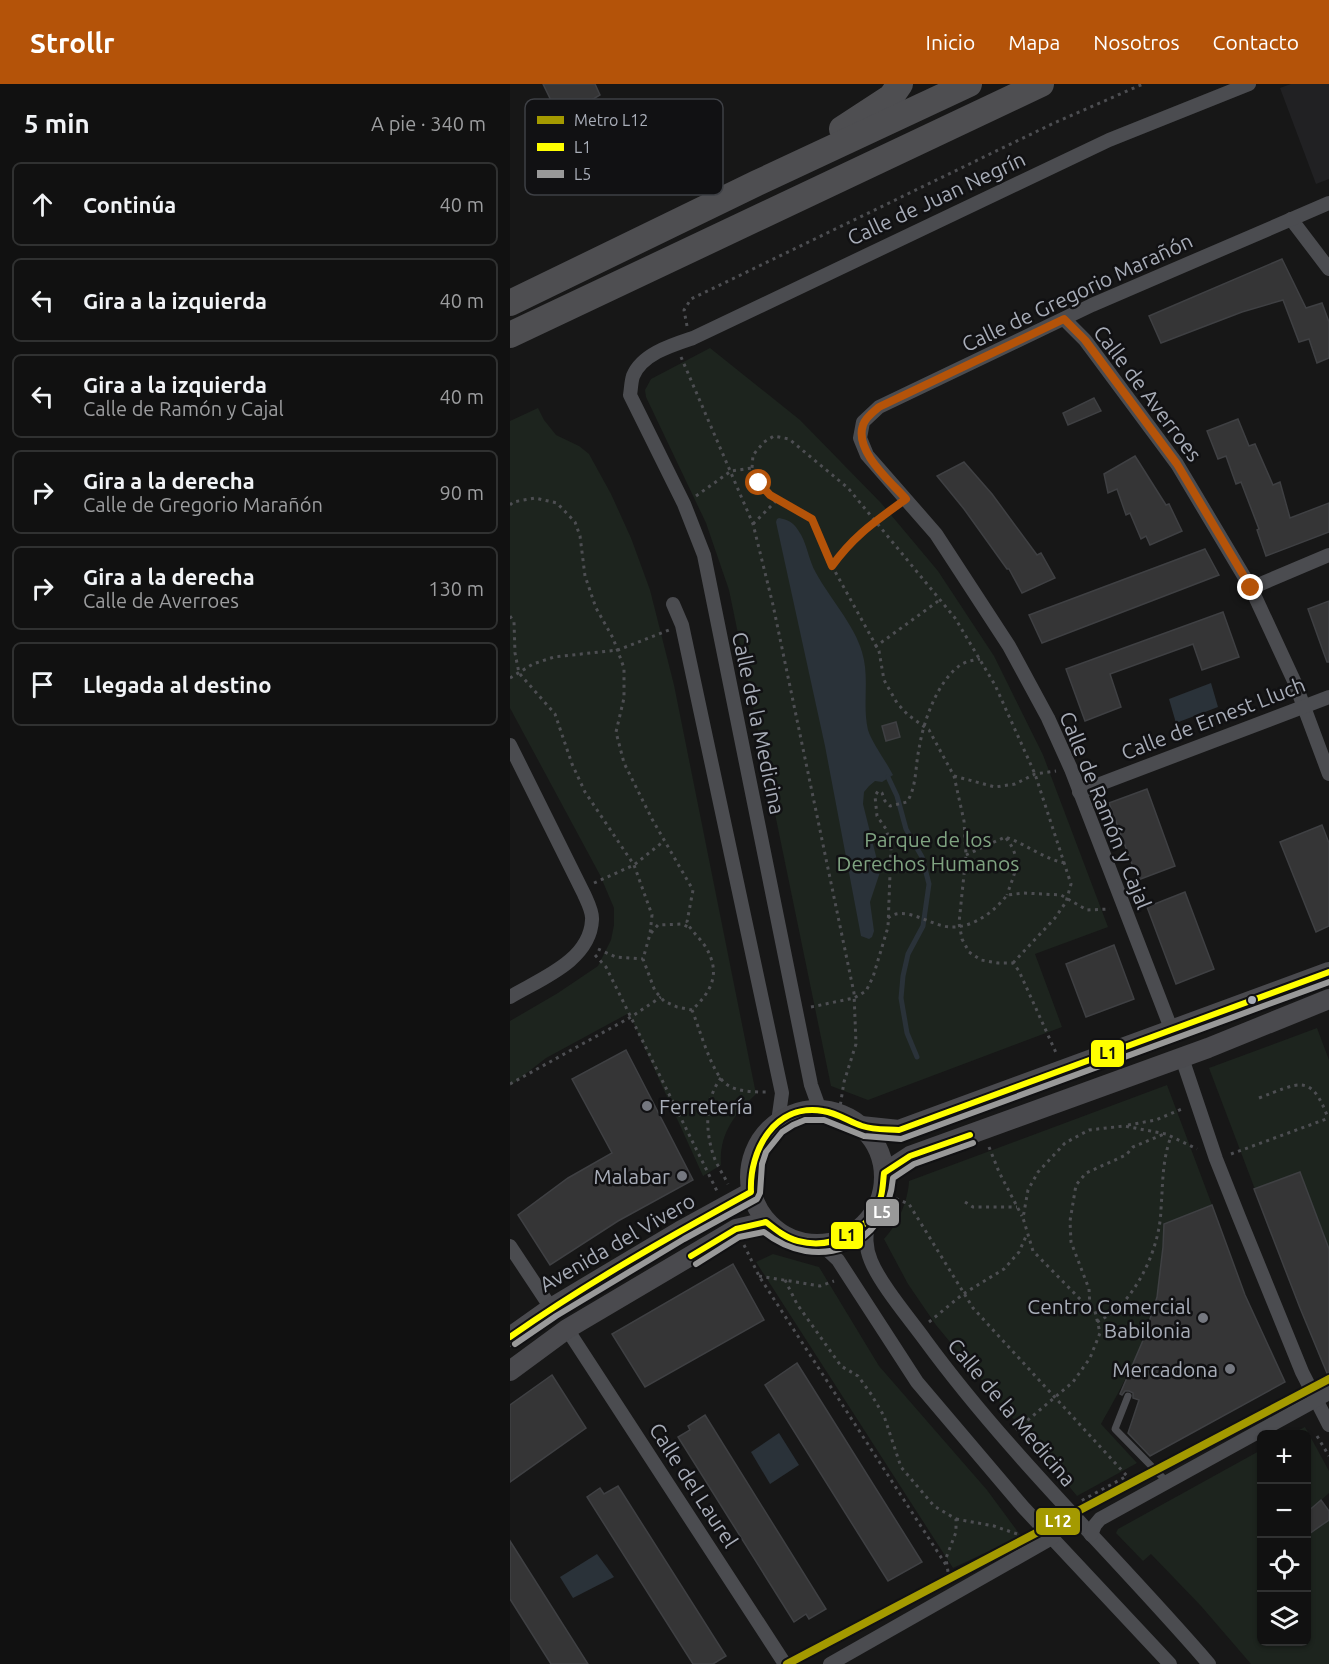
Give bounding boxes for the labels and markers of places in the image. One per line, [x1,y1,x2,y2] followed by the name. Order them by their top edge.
[1246,994,1258,1006] unlabelled marker
[659,1094,753,1118] place label: Ferretería
[640,1099,654,1113] marker: Ferretería
[594,1164,670,1188] place label: Malabar
[675,1169,689,1183] marker: Malabar
[1027,1294,1191,1342] place label: Centro Comercial Babilonia
[1196,1311,1210,1325] marker: Centro Comercial Babilonia
[1112,1357,1218,1381] place label: Mercadona
[1223,1362,1237,1376] marker: Mercadona

